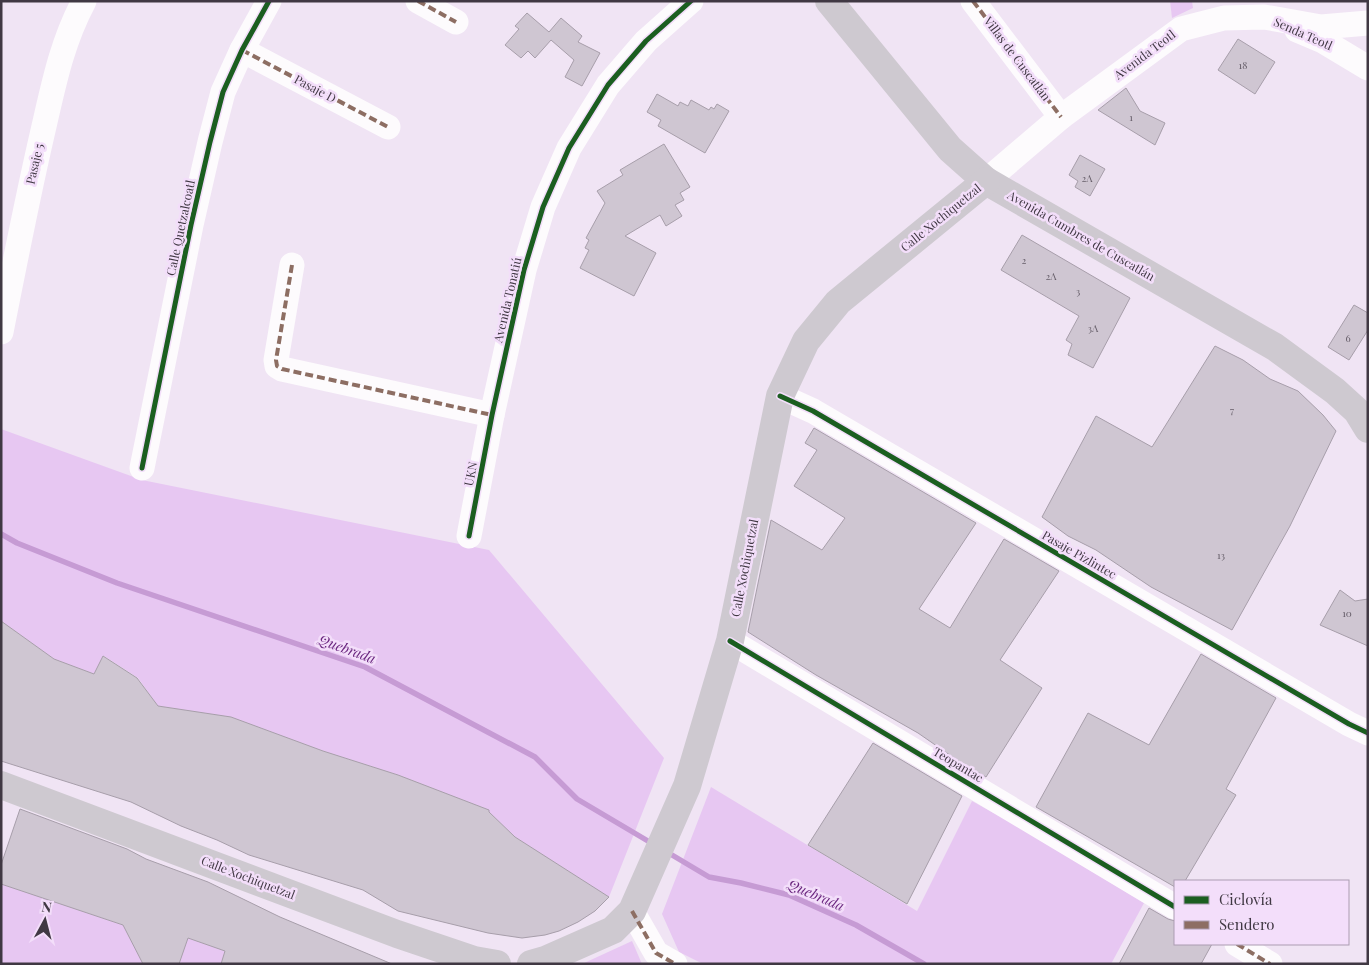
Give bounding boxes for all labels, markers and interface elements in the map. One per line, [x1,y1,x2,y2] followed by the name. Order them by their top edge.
[980,12,1055,104] street label: Villas de Cuscatlán
[1272,13,1336,53] street label: Senda Teotl
[1110,26,1179,83] street label: Avenida Teotl
[1239,58,1247,72] house number: 18
[292,70,339,106] street label: Pasaje D
[1129,110,1133,124] house number: 1
[22,142,46,186] street label: Pasaje 5
[1081,171,1093,185] house number: 2A
[162,178,198,277] street label: Calle Quetzalcoatl
[897,179,984,255] street label: Calle Xochiquetzal
[1004,186,1158,284] street label: Avenida Cumbres de Cuscatlán
[1022,253,1027,267] house number: 2
[489,256,525,345] street label: Avenida Tonatiú
[1045,269,1057,283] house number: 2A
[1076,284,1081,298] house number: 3
[1088,321,1099,335] house number: 3A
[1345,331,1351,345] house number: 6
[1230,403,1234,417] house number: 7
[460,460,480,487] street label: UKN
[727,517,761,618] street label: Calle Xochiquetzal
[1040,526,1120,582] street label: Pasaje Pizlintec
[1217,548,1226,562] house number: 13
[1342,606,1352,620] house number: 10
[315,629,379,668] water label: Quebrada
[930,743,987,785] street label: Teopantac
[199,852,298,903] street label: Calle Xochiquetzal
[784,874,847,915] water label: Quebrada
[1174,880,1349,945] legend
[1219,889,1273,909] text: Ciclovía
[20,895,70,945] north arrow
[40,897,53,917] text: N
[1219,914,1275,934] text: Sendero

